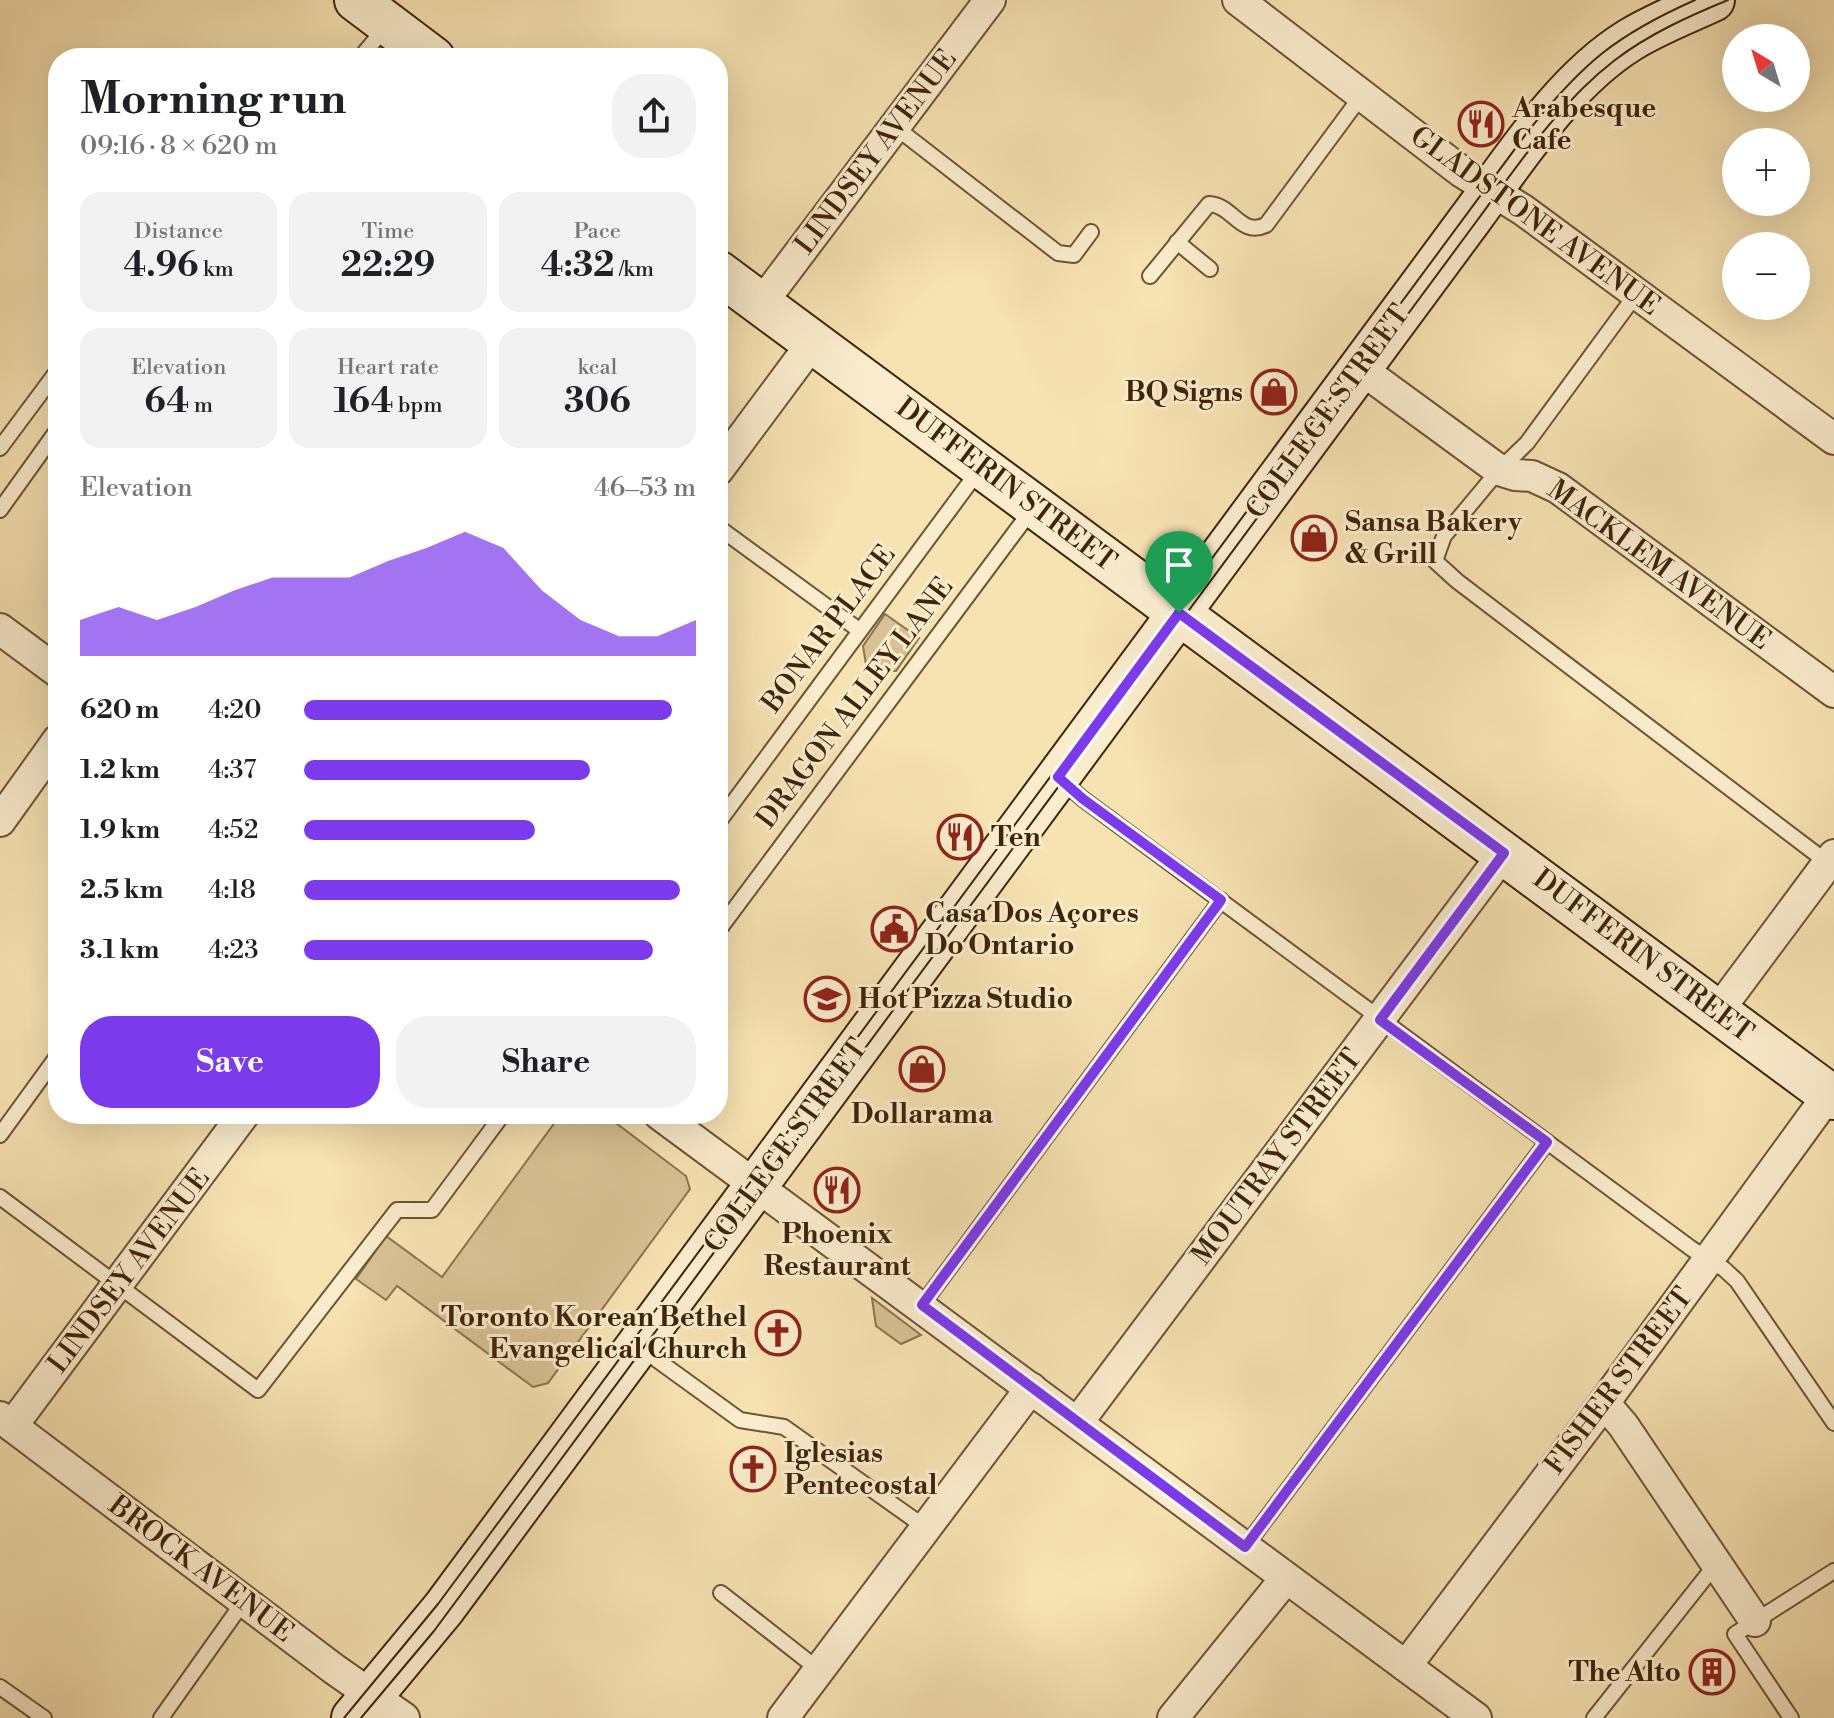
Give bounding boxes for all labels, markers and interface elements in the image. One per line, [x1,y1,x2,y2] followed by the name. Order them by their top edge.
[1722,24,1810,112] north arrow
[1722,24,1810,320] map controls
[788,43,964,261] street label: LINDSEY AVENUE
[80,72,346,127] text: Morning run
[612,74,696,158] button: share
[1511,91,1656,158] place label: Arabesque Cafe
[1457,100,1505,148] restaurant icon: Arabesque Cafe
[1403,119,1667,323] street label: GLADSTONE AVENUE
[1722,128,1810,216] button: +
[80,130,278,162] text: 09:16 · 8 × 620 m
[134,218,223,245] text: Distance
[362,218,414,245] text: Time
[574,218,621,245] text: Pace
[1722,232,1810,320] button: −
[124,245,198,287] text: 4.96
[341,245,435,287] text: 22:29
[541,245,615,287] text: 4:32
[198,256,234,283] text: km
[615,256,654,283] text: /km
[1239,298,1417,526] street label: COLLEGE STREET
[131,354,226,381] text: Elevation
[337,354,439,381] text: Heart rate
[577,354,617,381] text: kcal
[1250,368,1298,416] shop icon: BQ Signs
[1125,375,1243,410] place label: BQ Signs
[144,381,189,423] text: 64
[333,381,393,423] text: 164
[564,381,631,423] text: 306
[889,391,1123,579] street label: DUFFERIN STREET
[189,392,213,419] text: m
[393,392,443,419] text: bpm
[80,472,193,504] text: Elevation
[594,472,696,504] text: 46–53 m
[1541,472,1777,658] street label: MACKLEM AVENUE
[1345,505,1523,572] place label: Sansa Bakery & Grill
[1290,514,1338,562] shop icon: Sansa Bakery & Grill
[1145,531,1213,613] pin
[754,538,903,721] street label: BONAR PLACE
[1157,543,1201,587] icon: arrive
[749,570,961,836] street label: DRAGON ALLEY LANE
[80,694,159,726] text: 620 m
[208,694,261,726] text: 4:20
[80,754,160,786] text: 1.2 km
[208,754,256,786] text: 4:37
[936,813,984,861] restaurant icon: Ten
[80,814,160,846] text: 1.9 km
[208,814,259,846] text: 4:52
[991,820,1041,855] place label: Ten
[1526,862,1760,1050] street label: DUFFERIN STREET
[80,874,163,906] text: 2.5 km
[208,874,256,906] text: 4:18
[925,896,1139,963] place label: Casa Dos Açores Do Ontario
[870,905,918,953] public building icon: Casa Dos Açores Do Ontario
[80,934,159,966] text: 3.1 km
[208,934,259,966] text: 4:23
[803,975,851,1023] school or university icon: Hot Pizza Studio
[858,982,1073,1017] place label: Hot Pizza Studio
[80,1016,380,1108] button: Save
[396,1016,696,1108] button: Share
[697,1032,875,1260] street label: COLLEGE STREET
[1184,1042,1370,1272] street label: MOUTRAY STREET
[898,1045,946,1093] shop icon: Dollarama
[851,1097,994,1132] place label: Dollarama
[41,1162,217,1380] street label: LINDSEY AVENUE
[813,1166,861,1214] restaurant icon: Phoenix Restaurant
[764,1217,912,1284] place label: Phoenix Restaurant
[1537,1281,1701,1481] street label: FISHER STREET
[441,1300,747,1367] place label: Toronto Korean Bethel Evangelical Church
[754,1309,802,1357] church icon: Toronto Korean Bethel Evangelical Church
[784,1436,938,1503] place label: Iglesias Pentecostal
[729,1445,777,1493] church icon: Iglesias Pentecostal
[101,1487,300,1650] street label: BROCK AVENUE
[1688,1648,1736,1696] building icon: The Alto
[1568,1655,1681,1690] place label: The Alto

